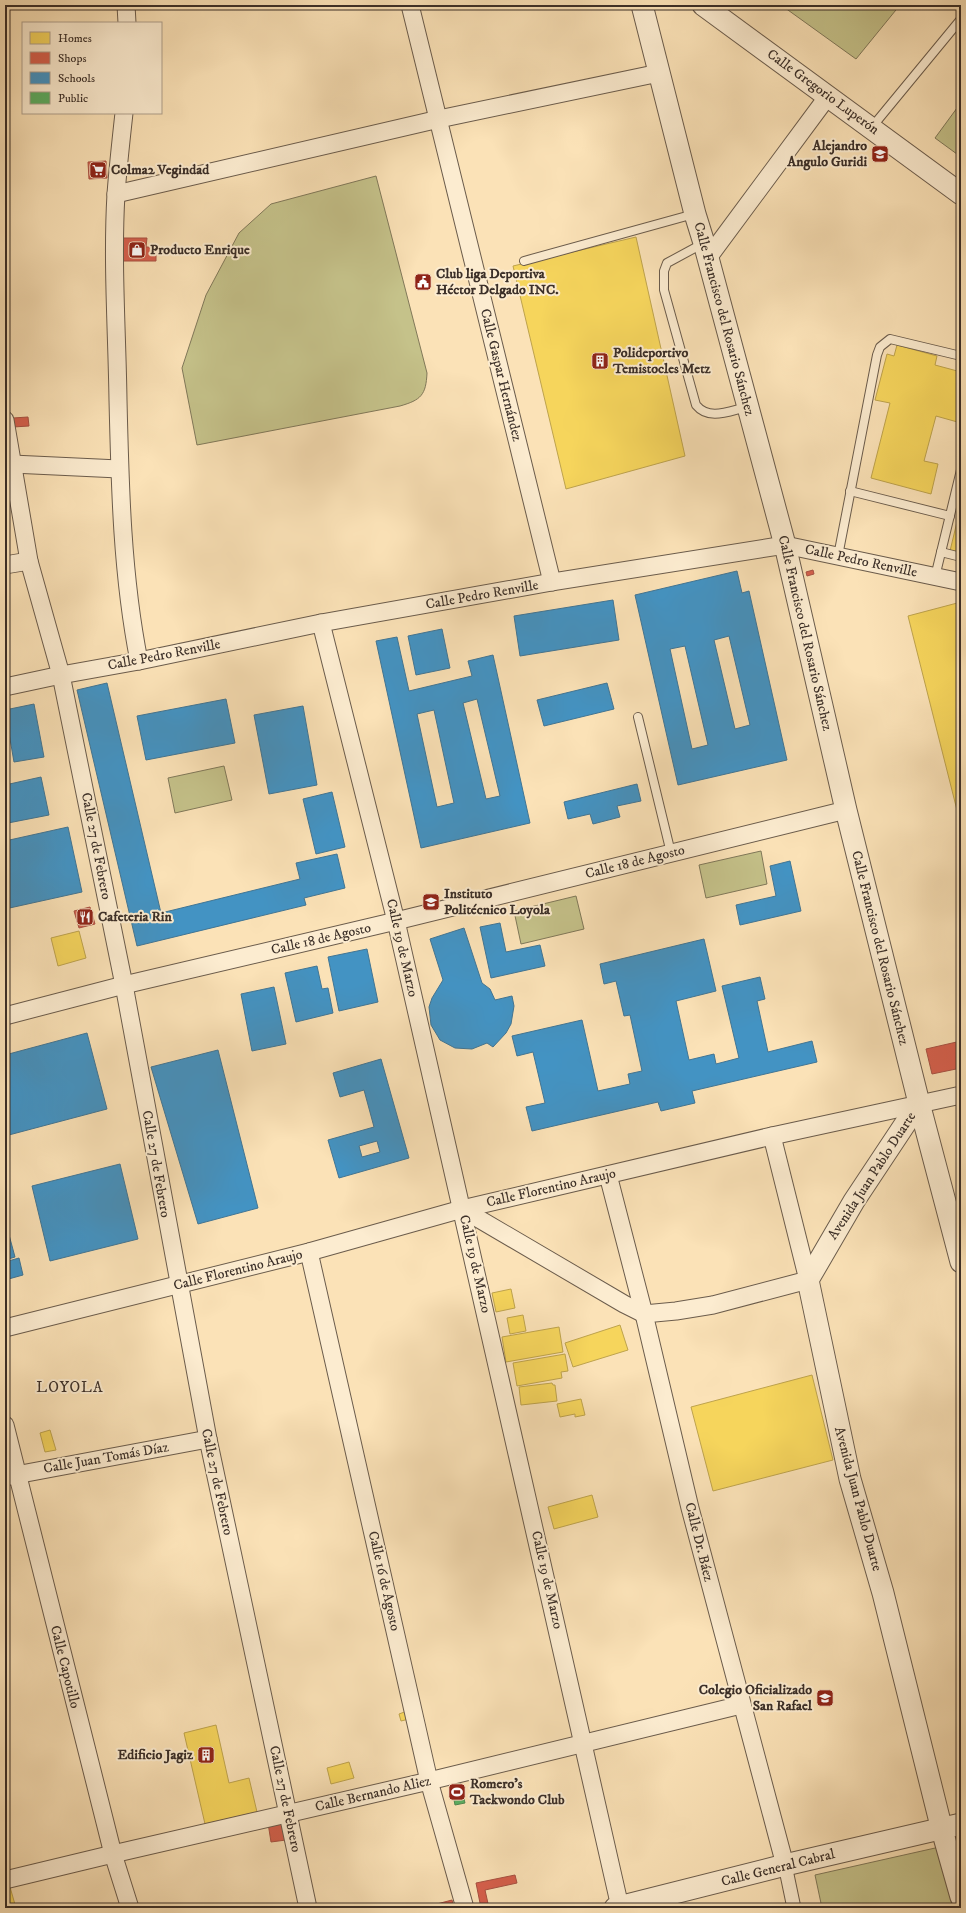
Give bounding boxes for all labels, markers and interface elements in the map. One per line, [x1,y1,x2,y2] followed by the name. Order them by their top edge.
[22,22,162,114] legend
[58,31,92,46] text: Homes
[763,45,883,139] street label: Calle Gregorio Luperón
[58,51,86,66] text: Shops
[58,71,95,86] text: Schools
[58,91,88,106] text: Public
[786,137,867,171] place label: Alejandro Angulo Guridi
[870,144,890,164] school or university icon: Alejandro Angulo Guridi
[88,160,108,180] supermarket icon: Colma2 Vegindad
[111,161,210,179] place label: Colma2 Vegindad
[689,220,759,418] street label: Calle Francisco del Rosario Sánchez
[127,240,147,260] shop icon: Producto Enrique
[150,241,250,259] place label: Producto Enrique
[436,265,559,299] place label: Club liga Deportiva Héctor Delgado INC.
[413,272,433,292] public building icon: Club liga Deportiva Héctor Delgado INC.
[476,307,526,443] street label: Calle Gaspar Hernández
[612,344,712,378] place label: Polideportivo Temistocles Metz
[590,351,610,371] building icon: Polideportivo Temistocles Metz
[774,534,836,732] street label: Calle Francisco del Rosario Sánchez
[803,540,919,582] street label: Calle Pedro Renville
[424,576,540,614] street label: Calle Pedro Renville
[106,635,222,675] street label: Calle Pedro Renville
[77,791,115,901] street label: Calle 27 de Febrero
[583,841,687,883] street label: Calle 18 de Agosto
[847,849,913,1047] street label: Calle Francisco del Rosario Sánchez
[444,885,551,919] place label: Instituto Politécnico Loyola
[421,892,441,912] school or university icon: Instituto Politécnico Loyola
[382,897,422,999] street label: Calle 19 de Marzo
[75,907,95,927] restaurant icon: Cafeteria Rin
[98,908,172,926] place label: Cafeteria Rin
[269,919,373,959] street label: Calle 18 de Agosto
[824,1108,920,1243] street label: Avenida Juan Pablo Duarte
[138,1109,174,1219] street label: Calle 27 de Febrero
[484,1164,618,1212] street label: Calle Florentino Araujo
[455,1213,495,1315] street label: Calle 19 de Marzo
[172,1245,305,1295] street label: Calle Florentino Araujo
[36,1378,104,1397] district label: LOYOLA
[830,1425,886,1573] street label: Avenida Juan Pablo Duarte
[197,1427,237,1537] street label: Calle 27 de Febrero
[42,1438,170,1478] street label: Calle Juan Tomás Díaz
[680,1501,718,1583] street label: Calle Dr. Báez
[364,1529,404,1633] street label: Calle 16 de Agosto
[527,1529,567,1631] street label: Calle 19 de Marzo
[46,1624,84,1710] street label: Calle Capotillo
[699,1681,813,1715] place label: Colegio Oficializado San Rafael
[815,1688,835,1708] school or university icon: Colegio Oficializado San Rafael
[265,1744,305,1854] street label: Calle 27 de Febrero
[196,1745,216,1765] building icon: Edificio Jagiz
[117,1746,194,1764] place label: Edificio Jagiz
[313,1772,433,1816] street label: Calle Bernando Aliez
[469,1775,565,1809] place label: Romero's Taekwondo Club
[447,1782,467,1802] sports icon: Romero's Taekwondo Club
[719,1845,837,1891] street label: Calle General Cabral

